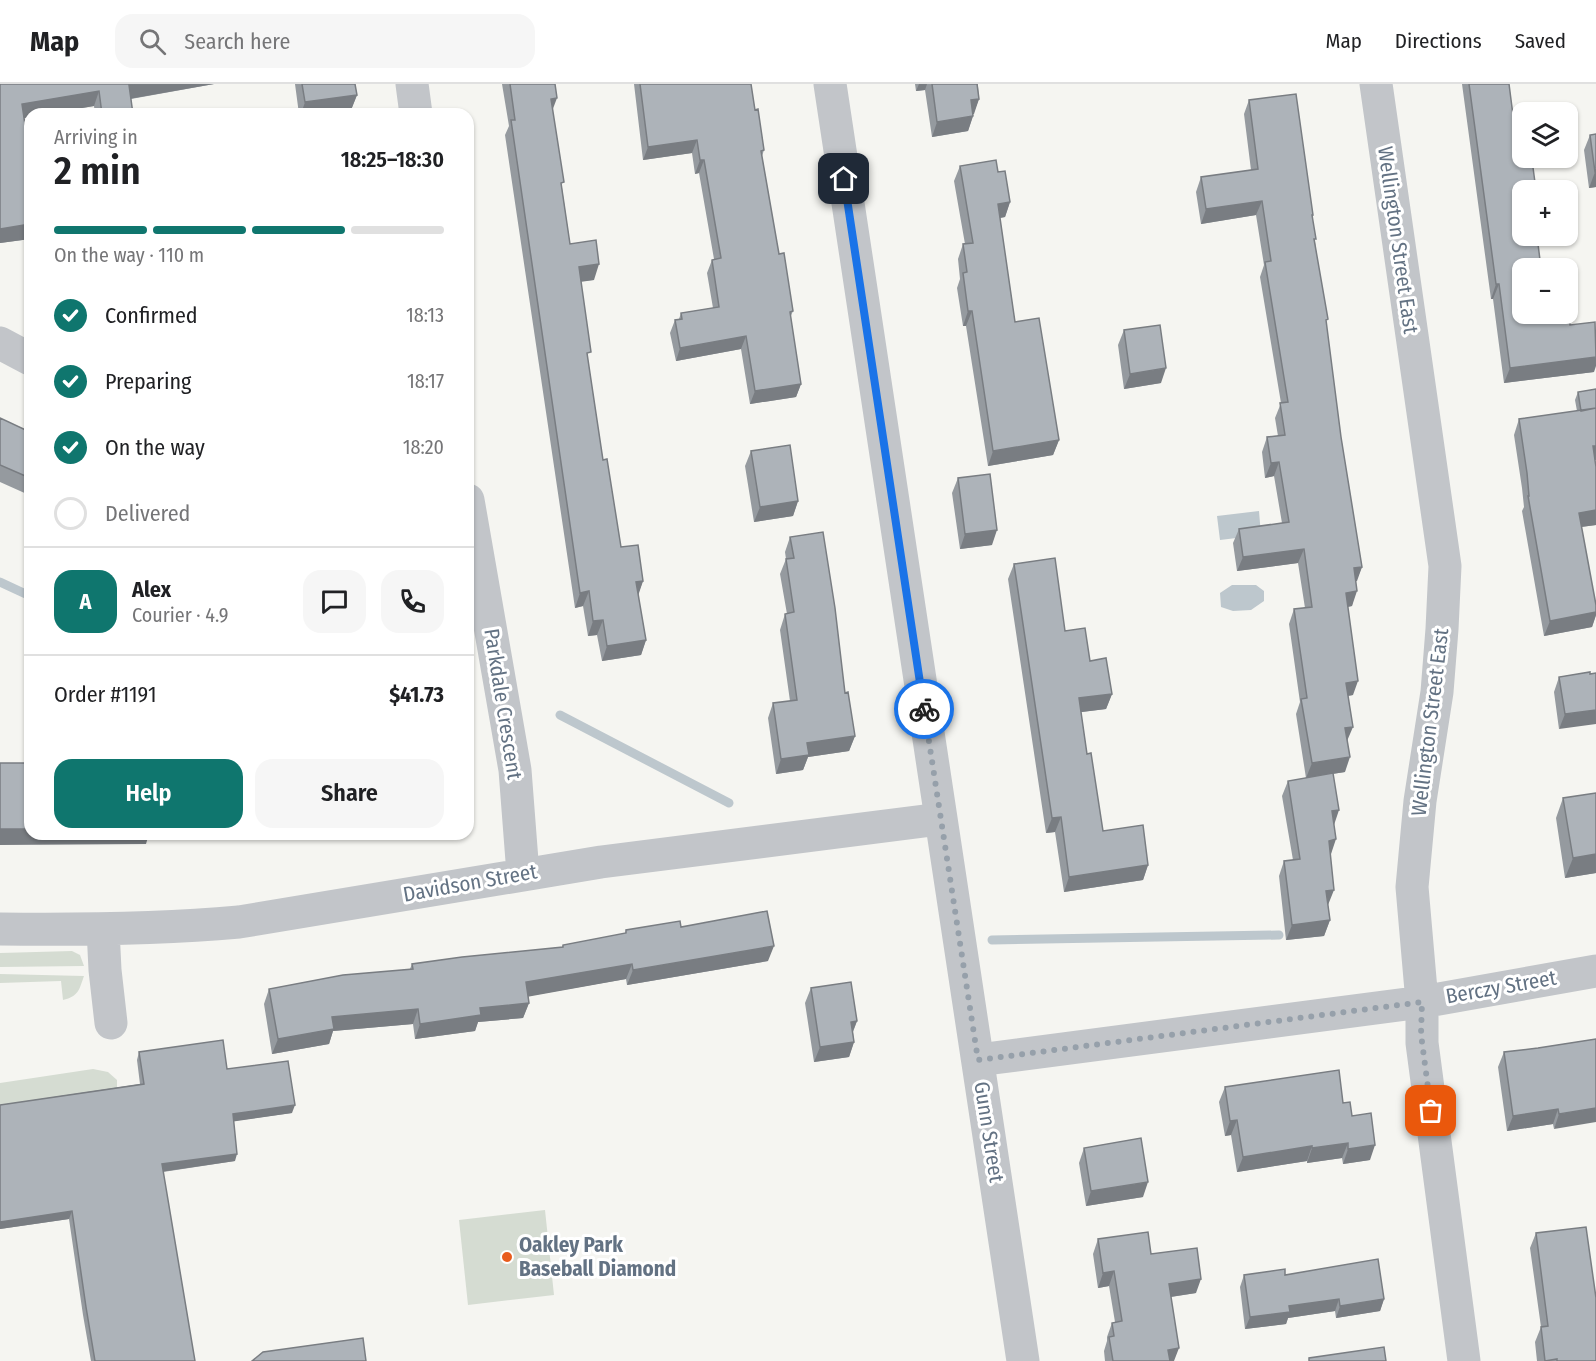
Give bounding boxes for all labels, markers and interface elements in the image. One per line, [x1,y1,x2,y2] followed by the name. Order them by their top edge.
[115,14,535,68] search box
[30,25,79,58] text: Map
[136,25,169,58] icon: search
[184,28,290,55] text: Search here
[1325,28,1362,54] text: Map
[1395,28,1482,54] text: Directions
[1515,28,1566,54] text: Saved
[1512,102,1578,324] map controls
[1512,102,1578,168] button: layers
[54,125,138,149] text: Arriving in
[1372,145,1424,335] street label: Wellington Street East
[341,146,444,173] text: 18:25–18:30
[54,148,141,194] text: 2 min
[818,153,869,204] pin
[827,162,860,195] icon: home
[1512,180,1578,246] button: +
[54,243,204,267] text: On the way · 110 m
[1512,258,1578,324] button: −
[54,299,87,332] icon: check
[105,302,198,329] text: Confirmed
[406,303,444,327] text: 18:13
[54,365,87,398] icon: check
[105,368,191,395] text: Preparing
[407,369,444,393] text: 18:17
[54,431,87,464] icon: check
[105,434,205,461] text: On the way
[403,435,444,459] text: 18:20
[105,500,190,527] text: Delivered
[303,570,366,633] button: chat
[381,570,444,633] button: phone
[132,576,171,603] text: Alex
[80,588,91,615] text: A
[132,603,228,627] text: Courier · 4.9
[478,627,528,781] street label: Parkdale Crescent
[1406,627,1454,817] street label: Wellington Street East
[894,679,954,739] courier
[54,681,157,708] text: Order #1191
[389,681,444,708] text: $41.73
[908,693,941,726] icon: bike
[54,759,243,828] button: Help
[255,759,444,828] button: Share
[401,858,539,908] street label: Davidson Street
[1444,964,1558,1010] street label: Berczy Street
[968,1080,1010,1184] street label: Gunn Street
[1405,1085,1456,1136] pin
[1414,1094,1447,1127] icon: bag
[519,1232,676,1282] place label: Oakley Park Baseball Diamond
[500,1250,514,1264] marker: Oakley Park Baseball Diamond

